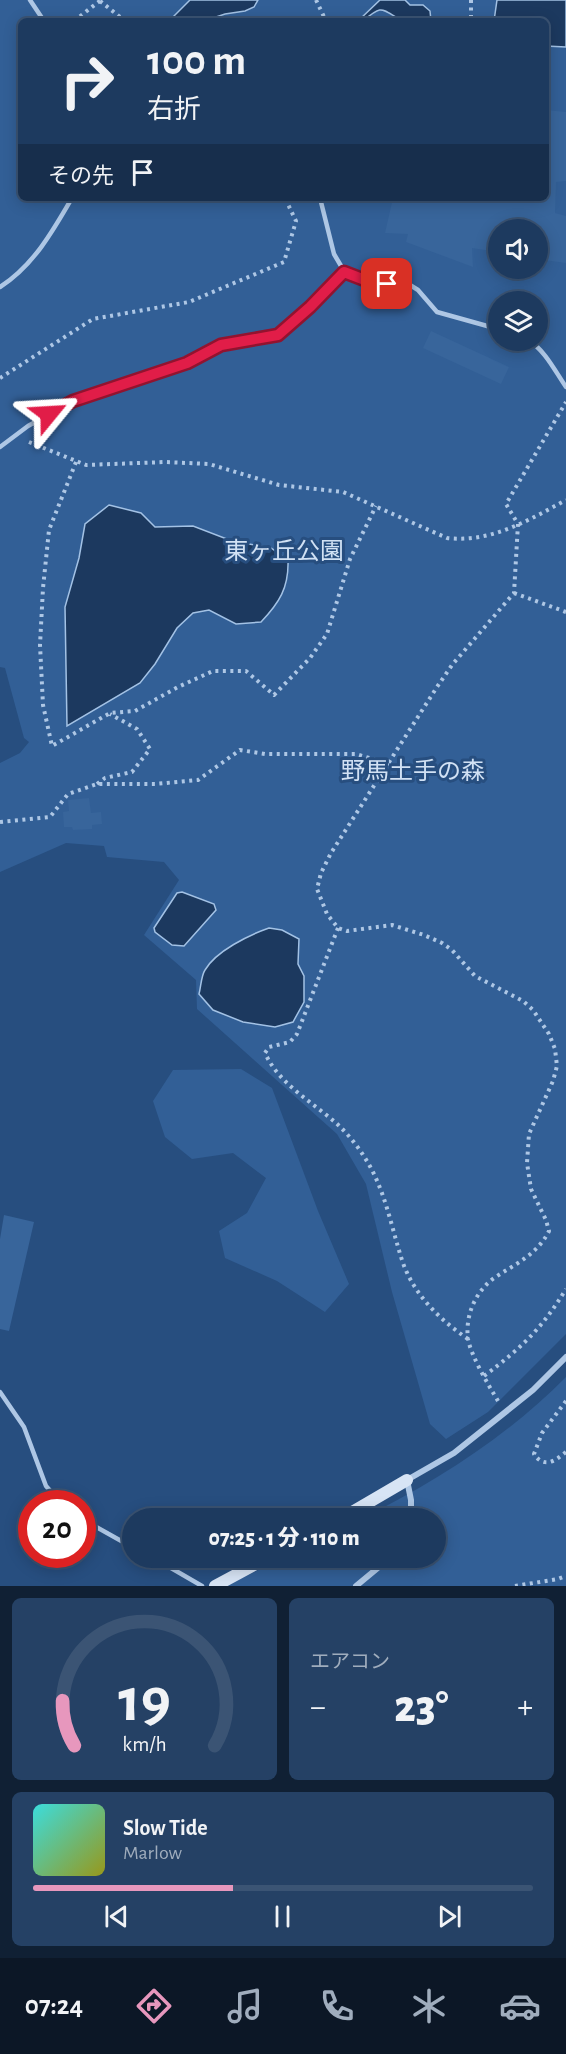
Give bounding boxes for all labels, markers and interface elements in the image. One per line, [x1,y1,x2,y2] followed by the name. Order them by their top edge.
[147,40,246,82] text: 100 m
[48,42,126,120] icon: right
[147,96,201,123] text: 右折
[126,156,159,189] icon: arrive
[48,165,114,187] text: その先
[488,219,548,351] map controls
[488,219,548,279] button: sound
[361,258,412,309] pin
[370,267,403,300] icon: arrive
[488,291,548,351] button: layers
[17,382,81,446] position arrow
[224,538,344,564] park label: 東ヶ丘公園
[341,758,485,784] park label: 野馬土手の森
[18,1490,96,1568] speed limit sign: 20
[209,1527,359,1549] text: 07:25 · 1 分 · 110 m
[310,1652,390,1672] text: エアコン
[118,1670,171,1732] text: 19
[394,1685,449,1730] text: 23°
[310,1691,326,1724] text: −
[517,1691,533,1724] text: +
[122,1734,167,1755] text: km/h
[123,1817,208,1839] text: Slow Tide
[123,1843,182,1863] text: Marlow
[100,1900,133,1933] icon: previous
[266,1900,299,1933] icon: pause
[433,1900,466,1933] icon: next
[133,1985,175,2027] icon: directions
[224,1985,266,2027] icon: music
[316,1985,358,2027] icon: phone
[408,1985,450,2027] icon: climate
[499,1985,541,2027] icon: car
[25,1992,83,2019] text: 07:24

